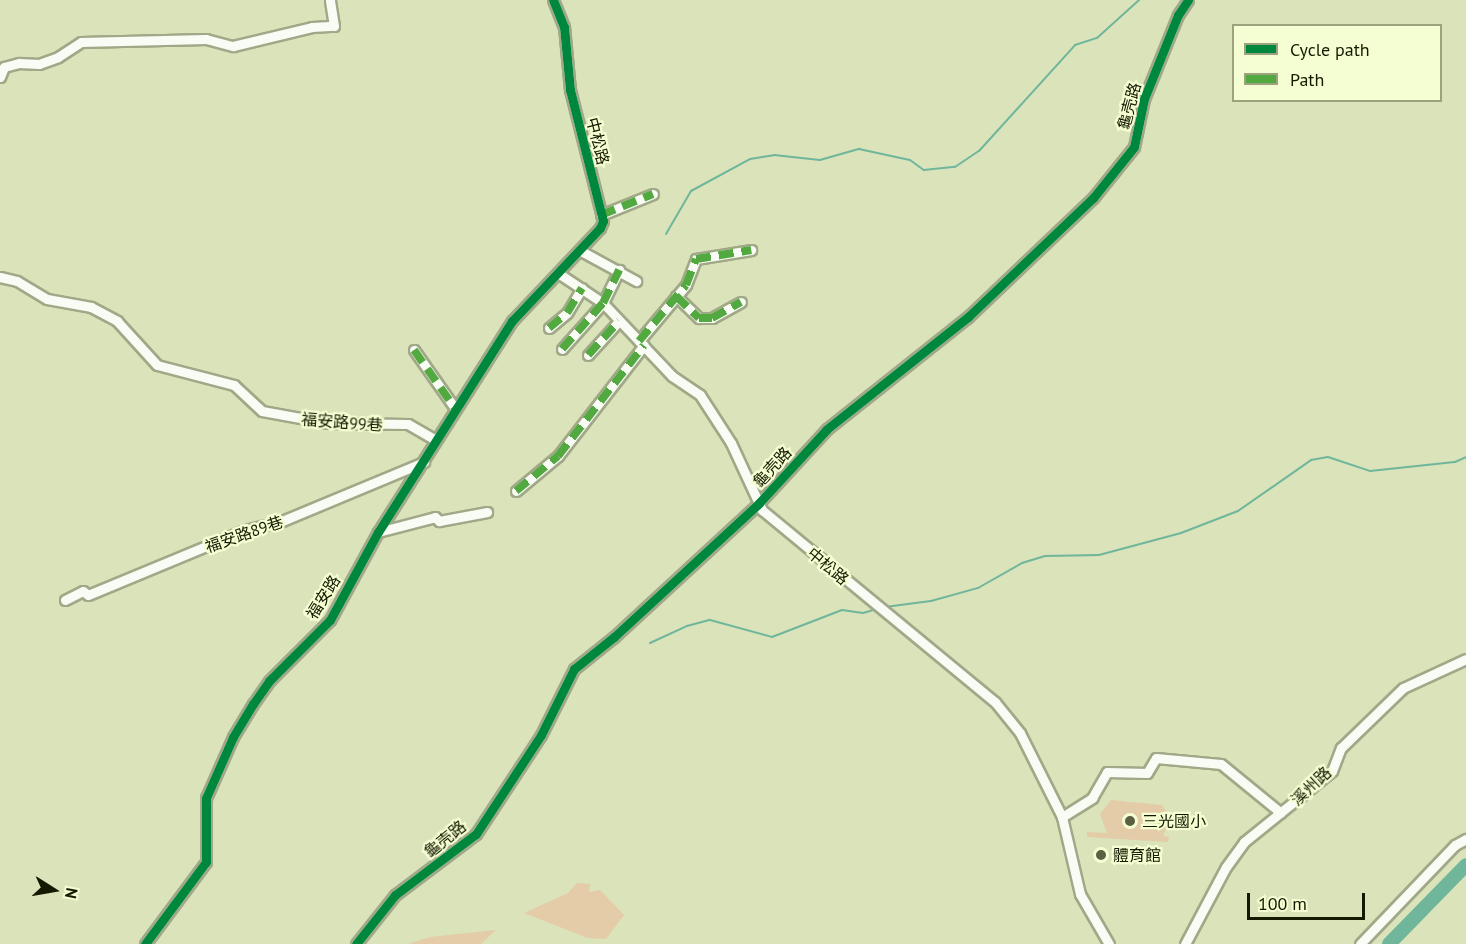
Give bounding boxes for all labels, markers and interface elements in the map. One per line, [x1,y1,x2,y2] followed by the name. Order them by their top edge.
[1232,24,1442,102] legend
[1290,38,1370,61] text: Cycle path
[1290,68,1324,91] text: Path
[1114,80,1144,132] street label: 龜壳路
[583,115,613,167] street label: 中松路
[301,410,383,434] street label: 福安路99巷
[749,443,795,491] street label: 龜壳路
[202,512,286,556] street label: 福安路89巷
[803,543,853,589] street label: 中松路
[302,572,344,622] street label: 福安路
[1287,763,1335,809] street label: 溪州路
[1142,811,1206,831] place label: 三光國小
[1123,814,1137,828] marker: 三光國小
[420,816,470,862] street label: 龜壳路
[1113,845,1161,865] place label: 體育館
[1094,848,1108,862] marker: 體育館
[24,860,84,920] north arrow
[1250,881,1368,919] scale bar
[61,886,82,900] text: N
[1258,892,1307,915] text: 100 m

